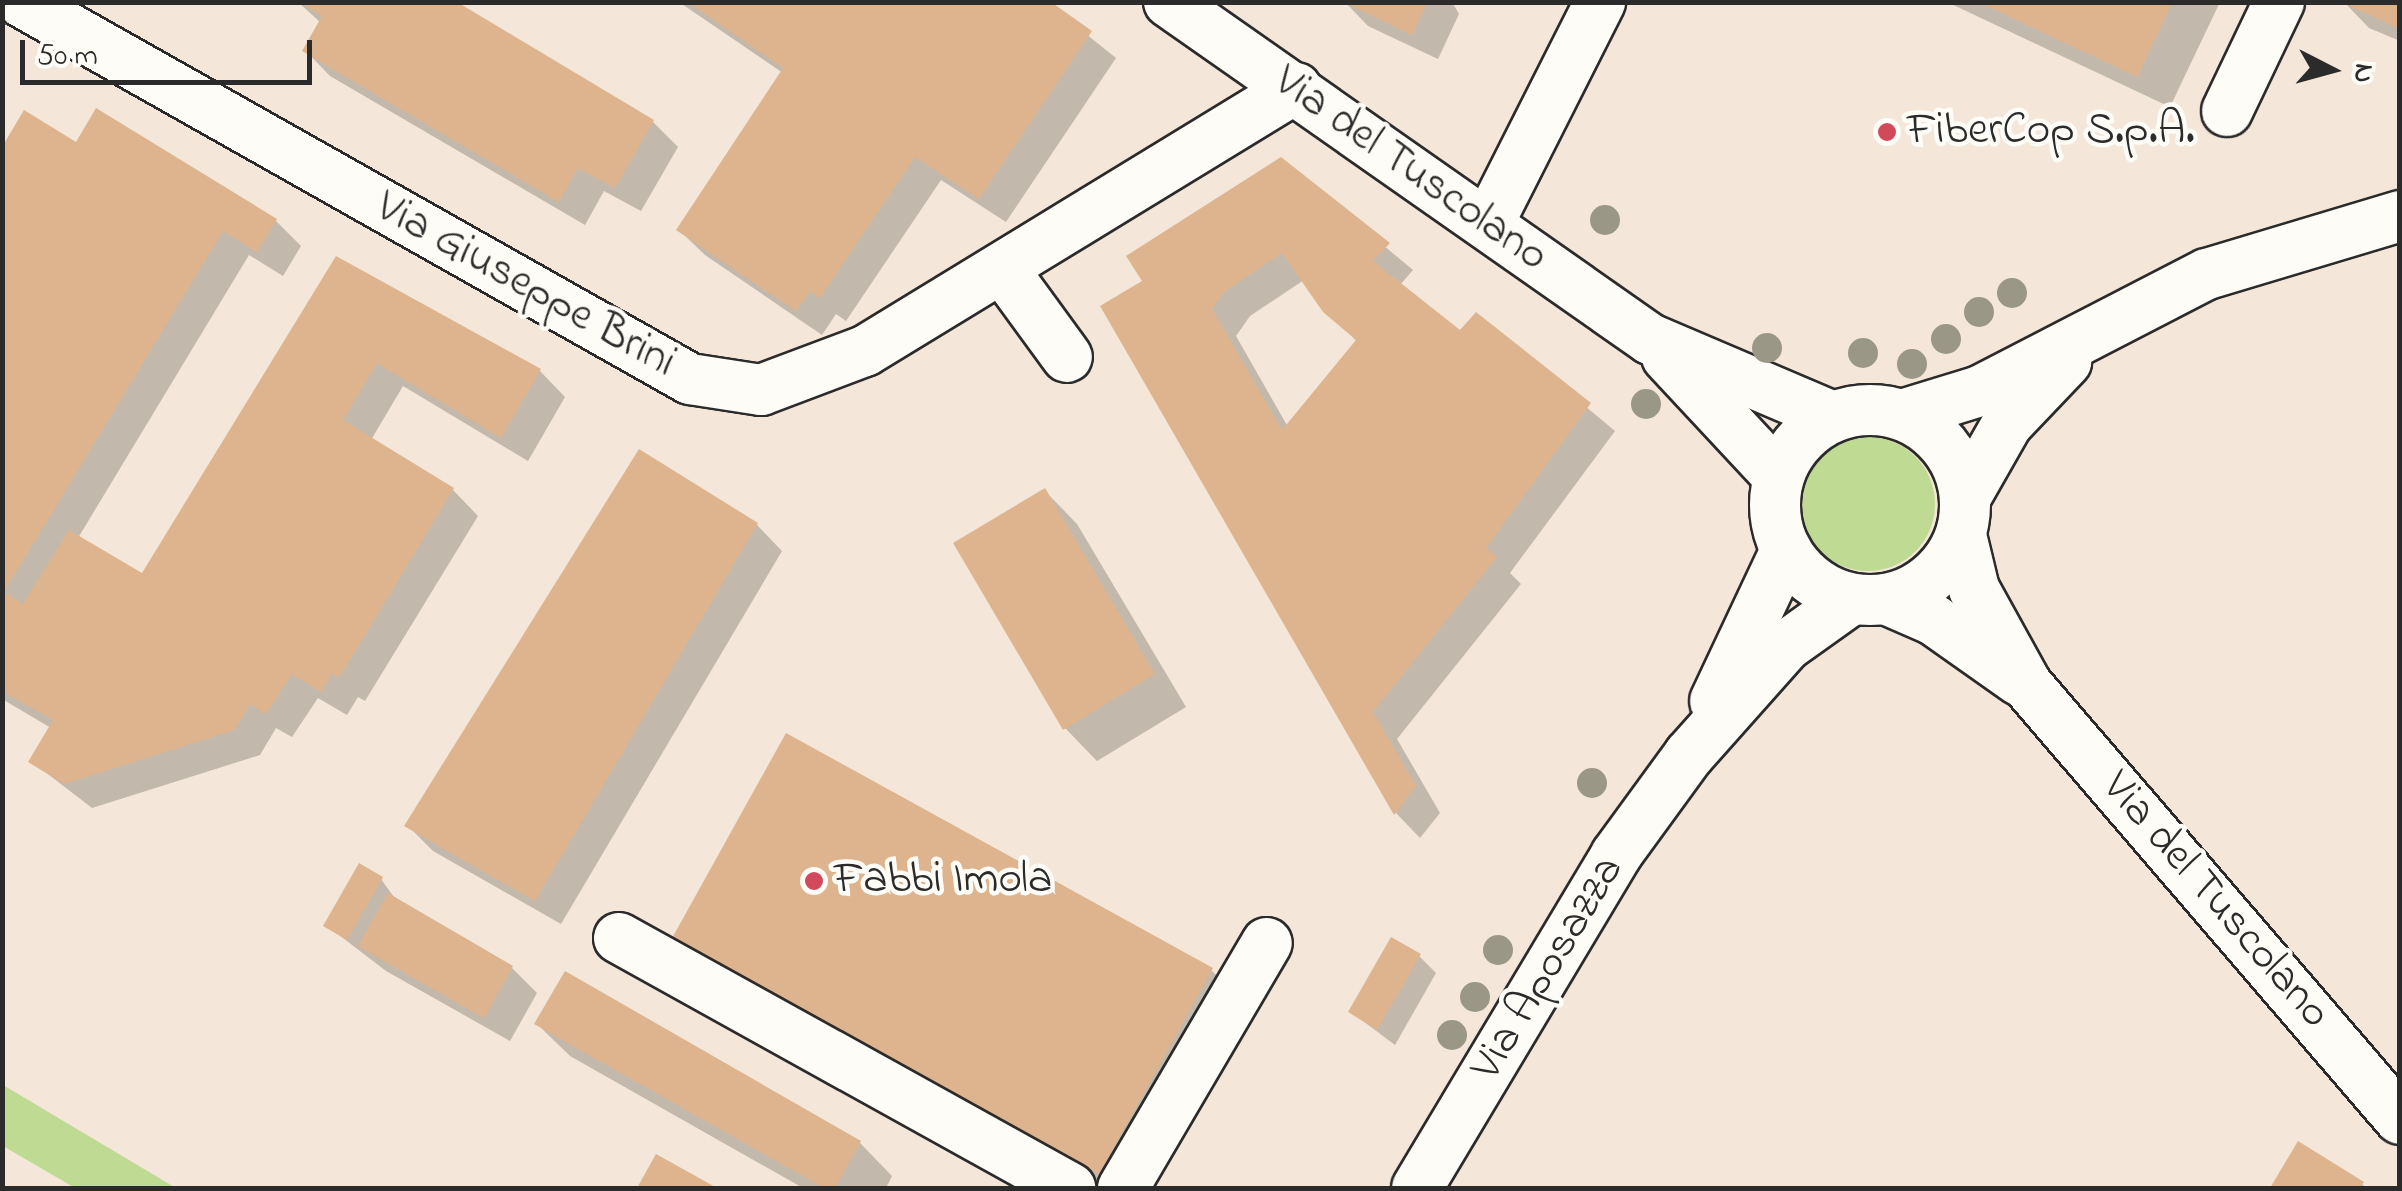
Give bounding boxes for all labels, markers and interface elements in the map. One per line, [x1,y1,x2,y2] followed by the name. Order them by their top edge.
[25,20,318,82] scale bar
[2282,20,2382,120] north arrow
[37,35,98,79] text: 50 m
[1262,55,1558,285] street label: Via del Tuscolano
[2341,62,2384,85] text: N
[1907,105,2195,159] place label: FiberCop S.p.A.
[1876,121,1898,143] marker: FiberCop S.p.A.
[365,181,685,391] street label: Via Giuseppe Brini
[2089,762,2341,1040] street label: Via del Tuscolano
[1461,847,1637,1091] street label: Via Aposazza
[834,854,1052,908] place label: Fabbi Imola
[803,870,825,892] marker: Fabbi Imola

